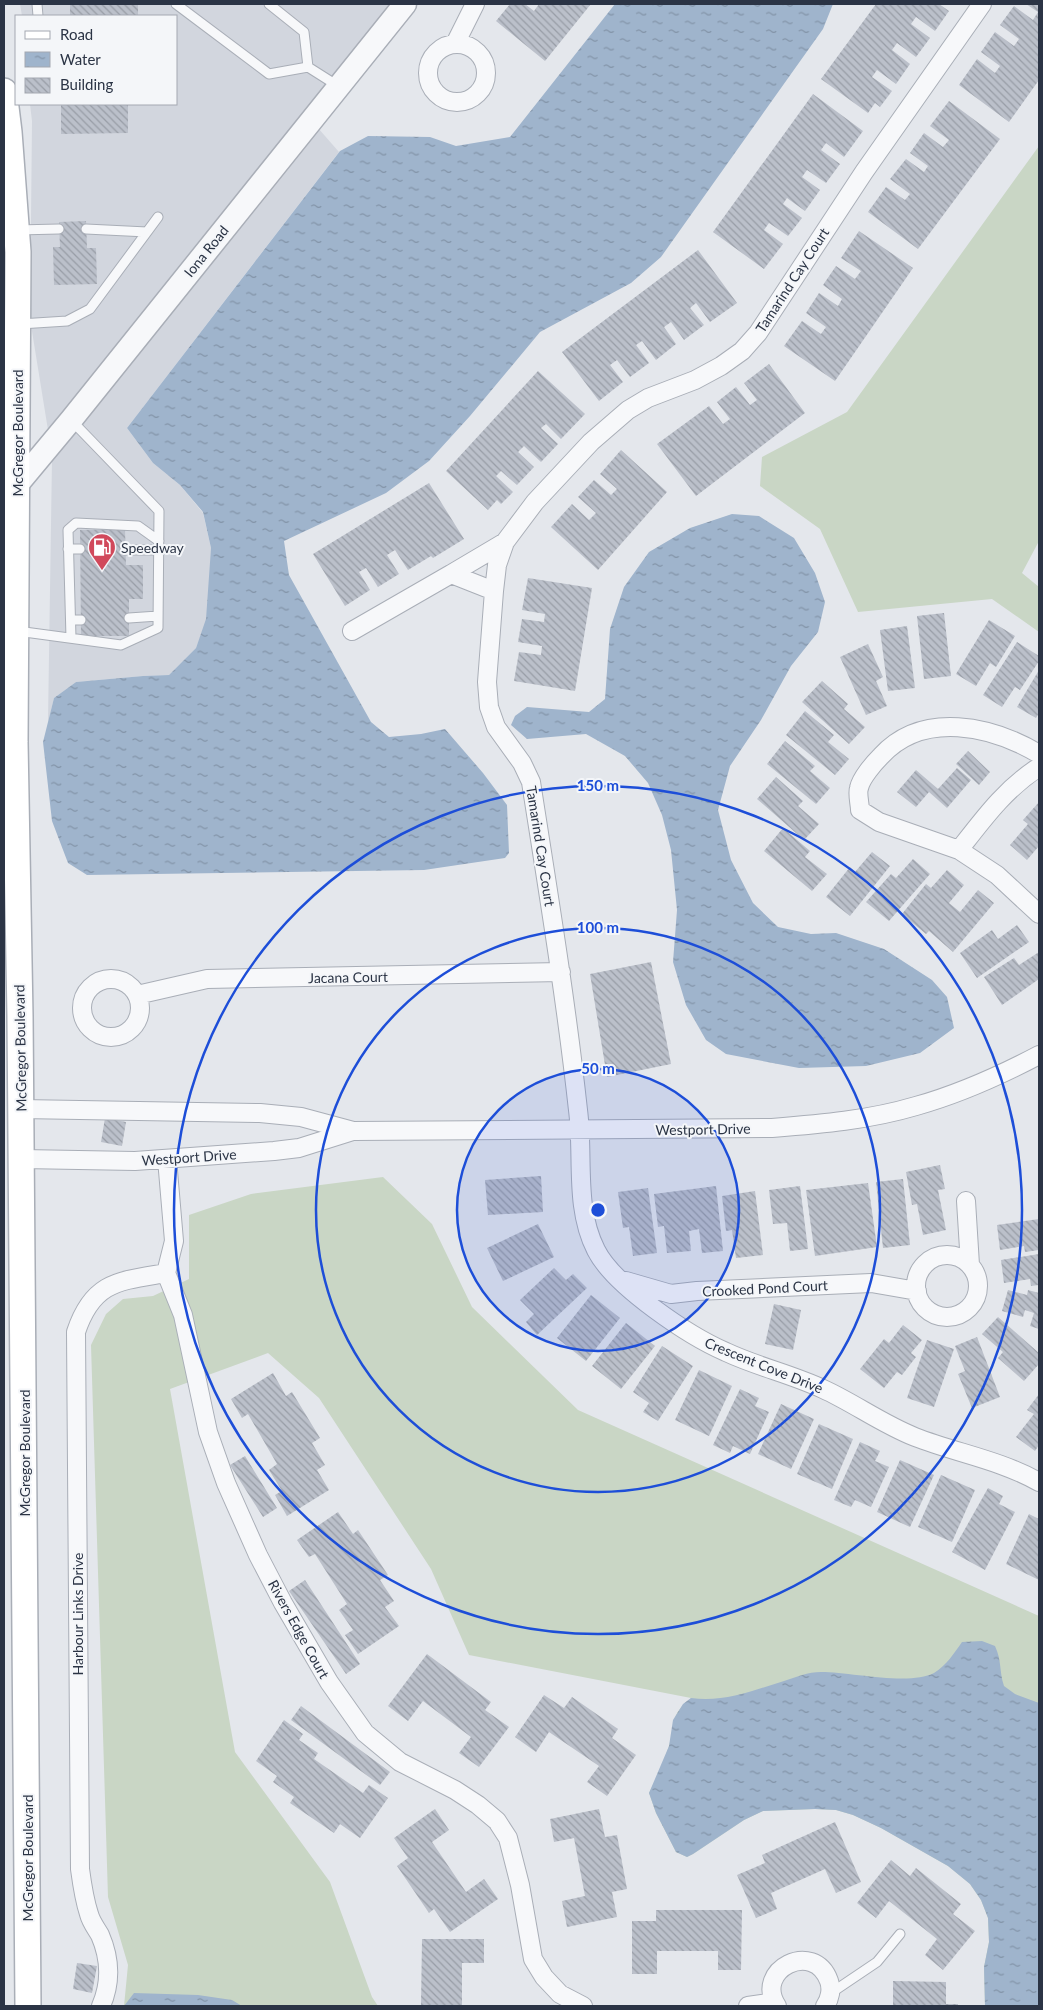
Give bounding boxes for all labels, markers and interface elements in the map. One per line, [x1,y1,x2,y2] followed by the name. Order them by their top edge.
[15,15,178,105] legend
[60,25,93,43] text: Road
[60,50,101,68] text: Water
[60,75,113,93] text: Building
[180,222,232,280] street label: Iona Road
[752,224,832,336] street label: Tamarind Cay Court
[9,369,26,497] street label: McGregor Boulevard
[87,532,117,571] fuel station icon: Speedway
[121,539,185,556] place label: Speedway
[577,776,619,794] text: 150 m
[523,785,559,907] street label: Tamarind Cay Court
[577,918,619,936] text: 100 m
[308,968,388,986] street label: Jacana Court
[10,984,30,1112] street label: McGregor Boulevard
[581,1059,615,1077] text: 50 m
[655,1120,751,1138] street label: Westport Drive
[141,1145,237,1169] street label: Westport Drive
[589,1201,607,1219] centre of rings
[702,1276,828,1300] street label: Crooked Pond Court
[702,1333,826,1397] street label: Crescent Cove Drive
[16,1389,33,1517] street label: McGregor Boulevard
[69,1553,86,1676] street label: Harbour Links Drive
[265,1577,333,1681] street label: Rivers Edge Court
[19,1794,36,1922] street label: McGregor Boulevard

